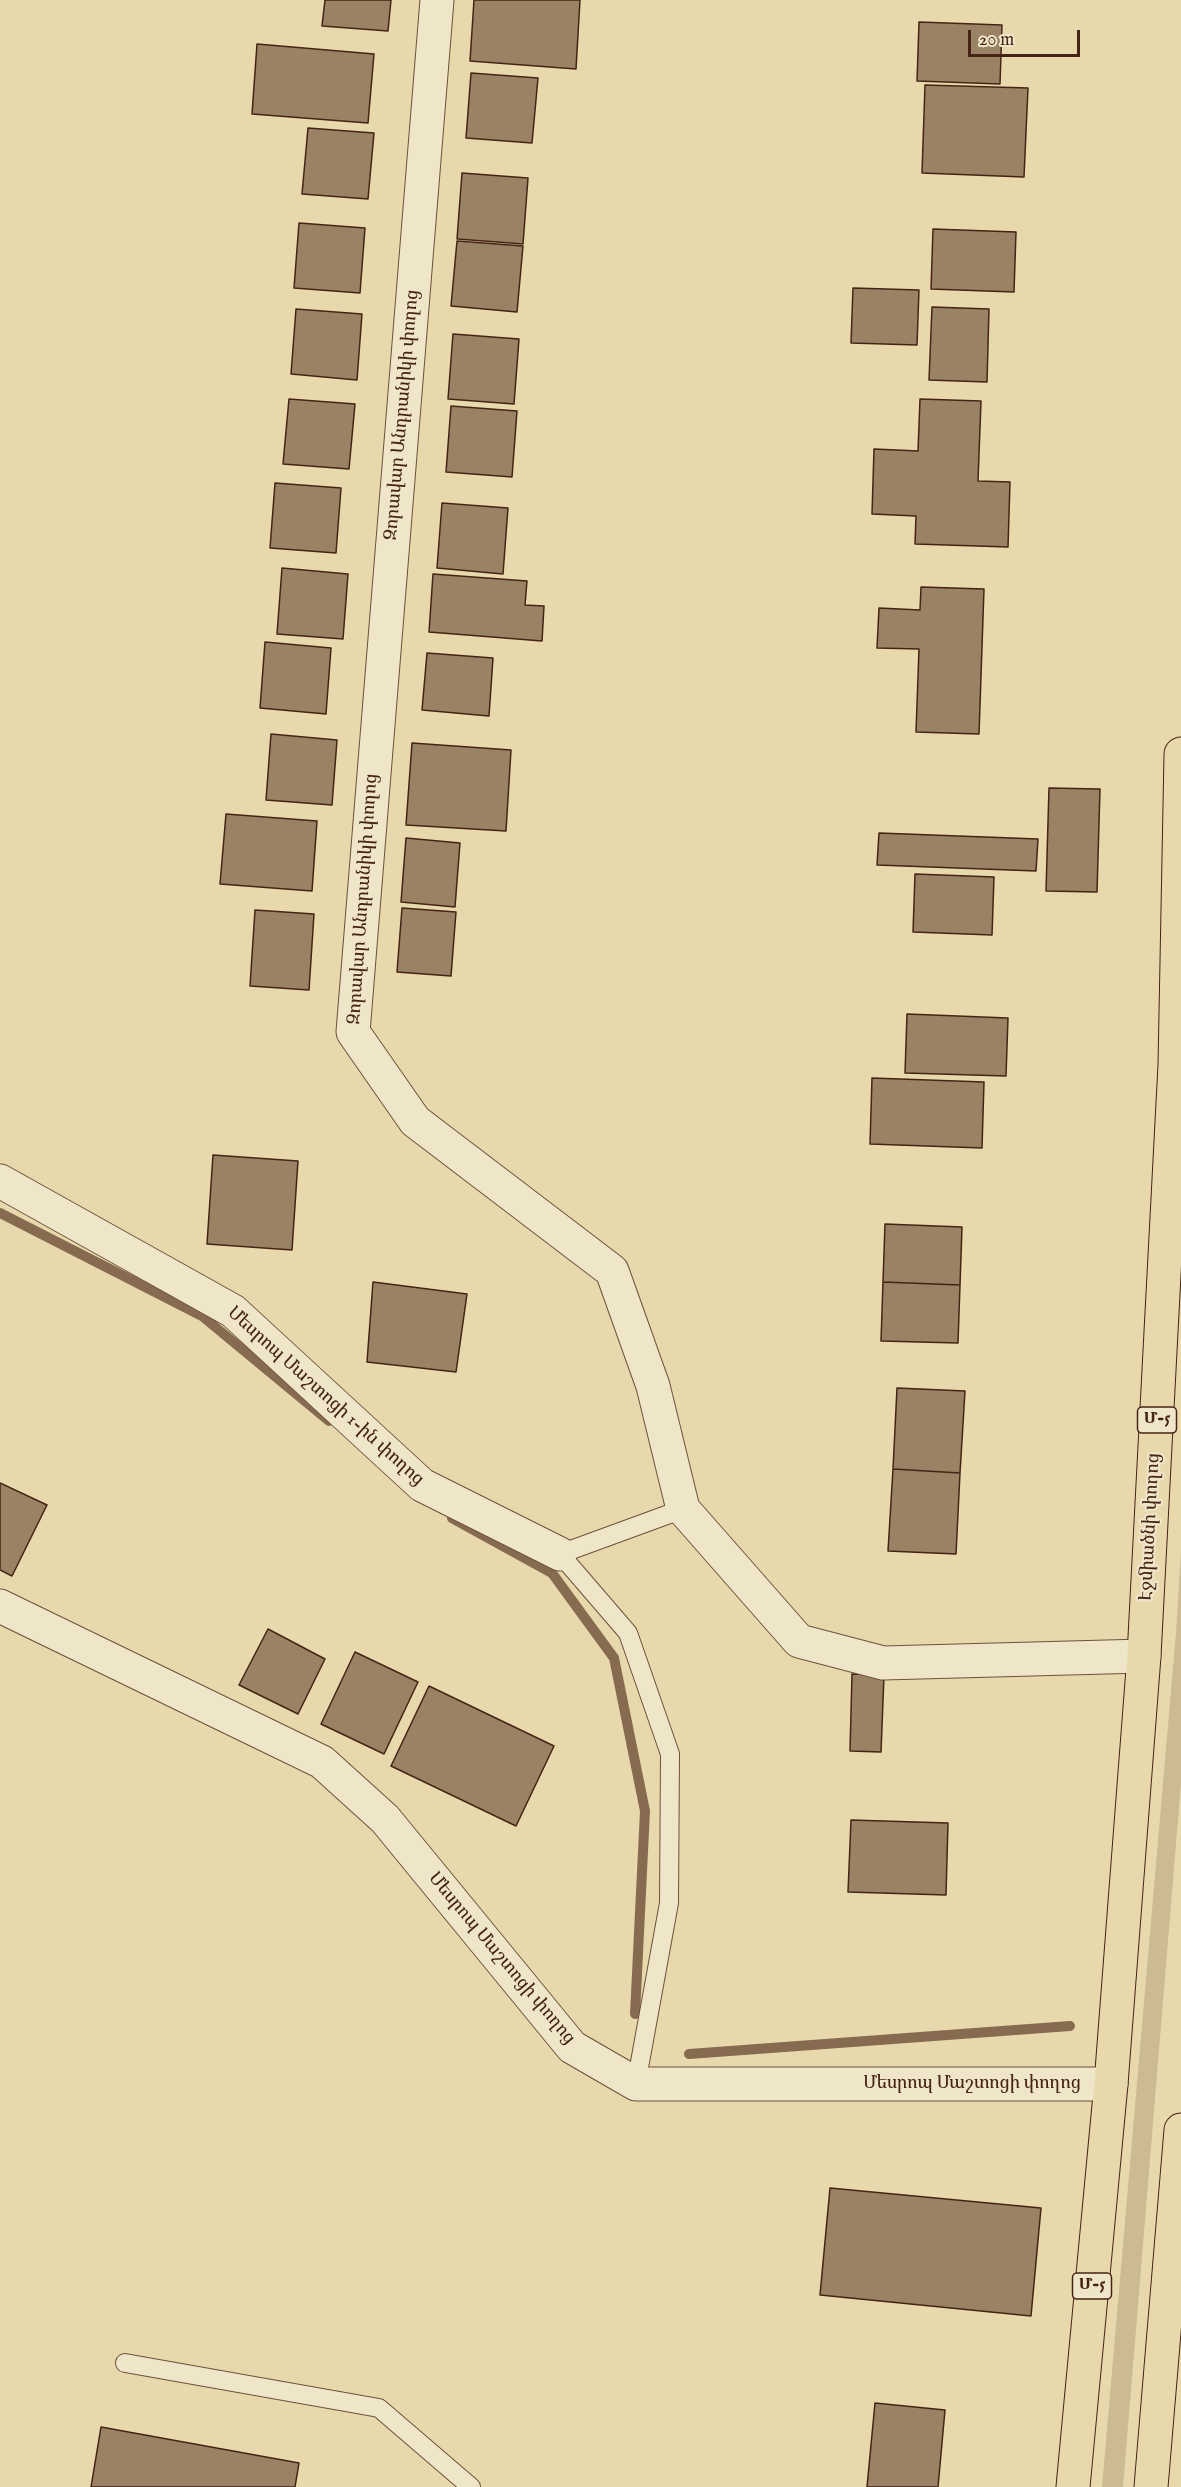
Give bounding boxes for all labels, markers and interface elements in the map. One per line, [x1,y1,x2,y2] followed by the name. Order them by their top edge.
[971,18,1084,56] scale bar
[979,29,1014,52] text: 20 m
[381,289,425,541] street label: Զորավար Անդրանիկի փողոց
[344,773,384,1025] street label: Զորավար Անդրանիկի փողոց
[222,1303,428,1491] street label: Մեսրոպ Մաշտոցի 1-ին փողոց
[1138,1407,1176,1433] road number: Մ-5
[1136,1453,1166,1601] street label: Էջմիածնի փողոց
[423,1869,579,2049] street label: Մեսրոպ Մաշտոցի փողոց
[863,2073,1081,2095] street label: Մեսրոպ Մաշտոցի փողոց
[1072,2273,1112,2299] road number: Մ-5

